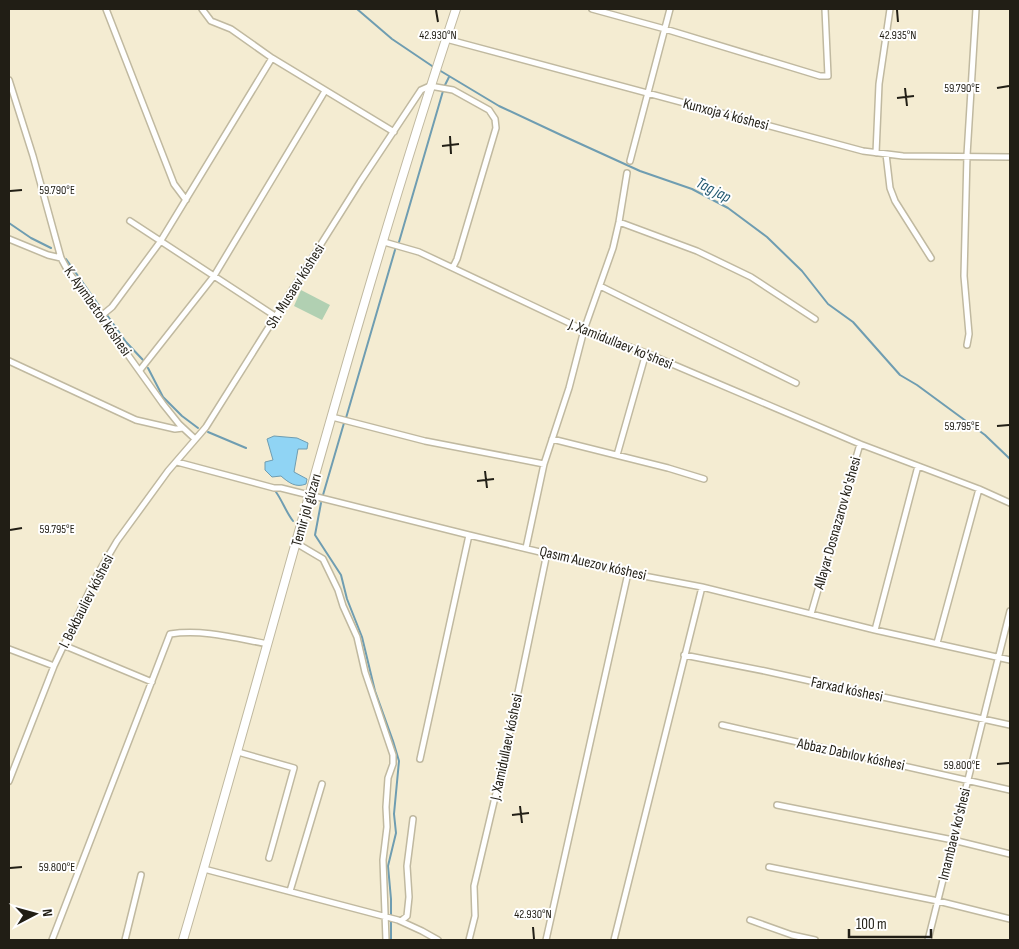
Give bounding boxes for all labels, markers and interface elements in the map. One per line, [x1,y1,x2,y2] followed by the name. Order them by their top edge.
[419,28,457,43] text: 42.930°N
[880,28,916,43] text: 42.935°N
[944,81,980,96] text: 59.790°E
[681,94,771,135] street label: Kunxoja 4 kóshesi
[693,174,734,207] water label: Tag jap
[39,183,75,198] text: 59.790°E
[262,240,329,332] street label: Sh. Musaev kóshesi
[60,263,136,360] street label: K. Ayımbetov kóshesi
[565,315,676,374] street label: J. Xamidullaev ko'shesi
[944,419,980,434] text: 59.795°E
[809,455,866,592] street label: Allayar Dosnazarov ko'shesi
[287,472,326,549] street label: Temir jol gúzarı
[39,522,75,537] text: 59.795°E
[538,542,648,585] street label: Qasım Auezov kóshesi
[55,551,118,651] street label: I. Bekbauliev kóshesi
[809,673,885,706] street label: Farxad kóshesi
[486,692,527,803] street label: J. Xamidullaev kóshesi
[794,734,907,775] street label: Abbaz Dabılov kóshesi
[944,758,980,773] text: 59.800°E
[934,786,975,882] street label: Imambaev ko'shesi
[39,860,75,875] text: 59.800°E
[10,889,60,939] north arrow
[849,906,932,938] scale bar
[514,907,552,922] text: 42.930°N
[39,908,56,917] text: N
[856,915,887,934] text: 100 m

